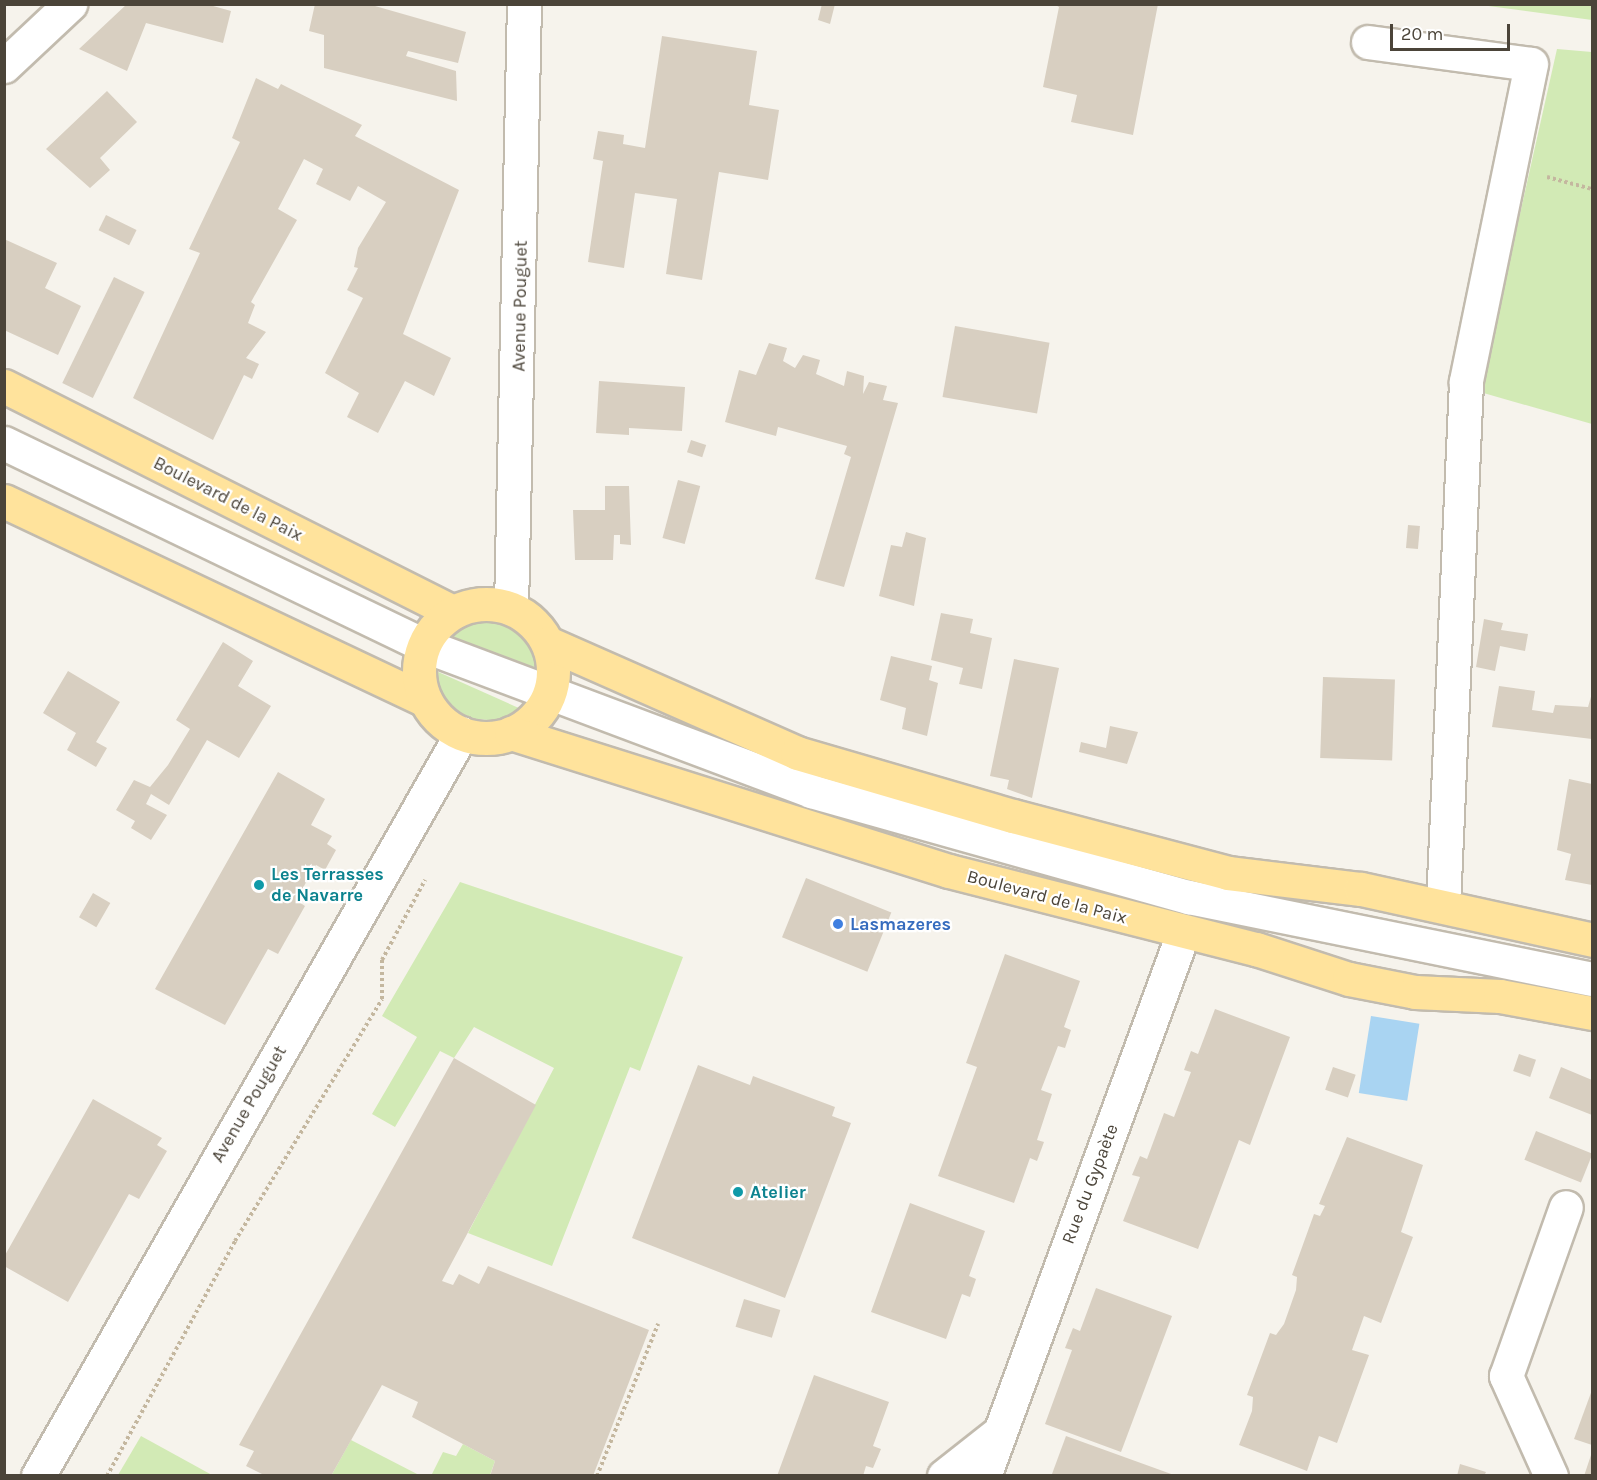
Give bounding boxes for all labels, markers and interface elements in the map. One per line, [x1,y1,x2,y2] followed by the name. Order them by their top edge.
[1393,12,1513,50] scale bar
[1401,23,1443,45] text: 20 m
[508,240,532,372] street label: Avenue Pouguet
[150,452,306,546] street label: Boulevard de la Paix
[271,864,384,906] place label: Les Terrasses de Navarre
[965,865,1129,929] street label: Boulevard de la Paix
[252,878,266,892] marker: Les Terrasses de Navarre
[850,913,951,935] place label: Lasmazeres
[831,917,845,931] marker: Lasmazeres
[207,1042,291,1166] street label: Avenue Pouguet
[1057,1121,1123,1247] street label: Rue du Gypaète
[750,1181,806,1203] place label: Atelier
[731,1185,745,1199] marker: Atelier

